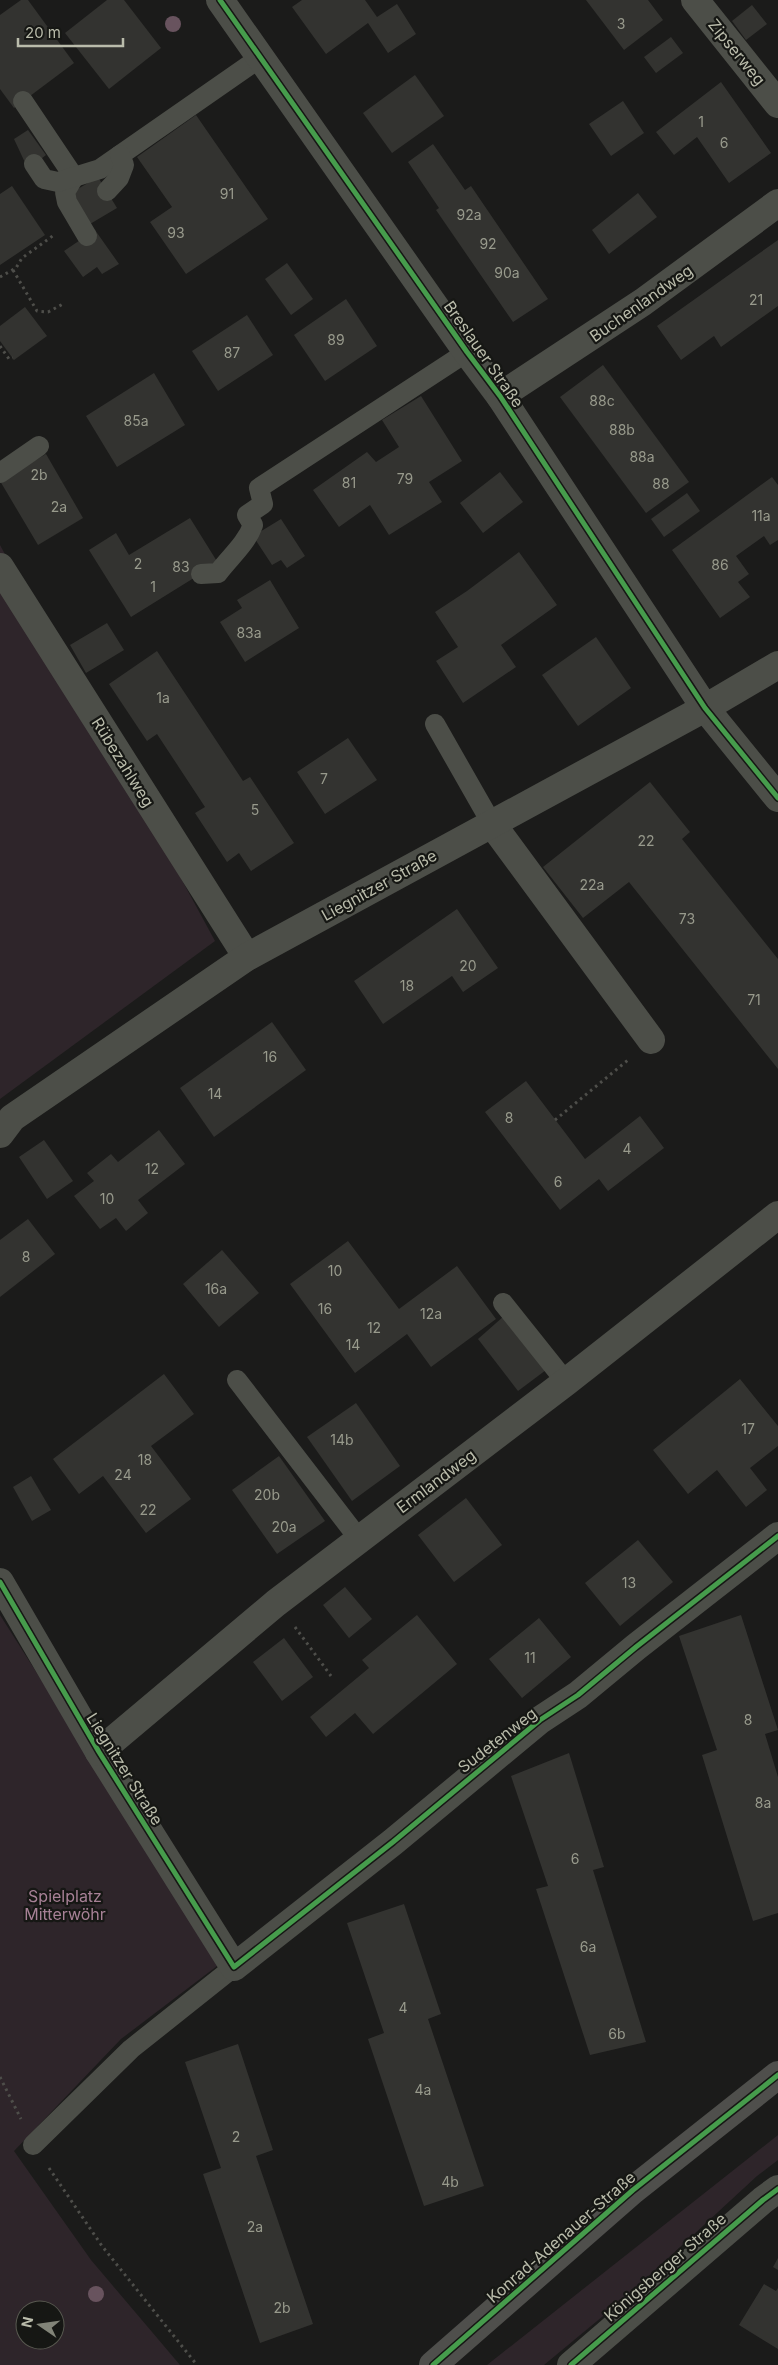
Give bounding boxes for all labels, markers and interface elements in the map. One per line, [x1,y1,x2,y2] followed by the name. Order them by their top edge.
[18,15,122,47] scale bar
[617,15,625,32] house number: 3
[704,15,770,89] street label: Zipserweg
[25,23,61,42] text: 20 m
[698,113,704,130] house number: 1
[720,134,728,151] house number: 6
[220,185,234,202] house number: 91
[456,206,482,223] house number: 92a
[167,224,185,241] house number: 93
[479,235,497,252] house number: 92
[586,260,696,346] street label: Buchenlandweg
[494,264,520,281] house number: 90a
[749,291,763,308] house number: 21
[440,297,528,411] street label: Breslauer Straße
[327,331,345,348] house number: 89
[224,344,240,361] house number: 87
[589,392,615,409] house number: 88c
[123,412,149,429] house number: 85a
[609,421,635,438] house number: 88b
[629,448,655,465] house number: 88a
[30,466,48,483] house number: 2b
[397,470,413,487] house number: 79
[342,474,356,491] house number: 81
[652,475,670,492] house number: 88
[51,498,67,515] house number: 2a
[751,507,771,524] house number: 11a
[134,555,142,572] house number: 2
[711,556,729,573] house number: 86
[172,558,190,575] house number: 83
[150,578,156,595] house number: 1
[236,624,262,641] house number: 83a
[156,689,170,706] house number: 1a
[88,714,158,810] street label: Rübezahlweg
[320,770,328,787] house number: 7
[251,801,259,818] house number: 5
[637,832,655,849] house number: 22
[318,845,440,925] street label: Liegnitzer Straße
[580,876,604,893] house number: 22a
[679,910,695,927] house number: 73
[459,957,477,974] house number: 20
[400,977,414,994] house number: 18
[747,991,761,1008] house number: 71
[263,1048,277,1065] house number: 16
[208,1085,222,1102] house number: 14
[505,1109,513,1126] house number: 8
[622,1140,632,1157] house number: 4
[145,1160,159,1177] house number: 12
[554,1173,562,1190] house number: 6
[100,1190,114,1207] house number: 10
[22,1248,30,1265] house number: 8
[328,1262,342,1279] house number: 10
[205,1280,227,1297] house number: 16a
[318,1300,332,1317] house number: 16
[420,1305,442,1322] house number: 12a
[367,1319,381,1336] house number: 12
[346,1336,360,1353] house number: 14
[741,1420,755,1437] house number: 17
[330,1431,354,1448] house number: 14b
[392,1445,480,1517] street label: Ermlandweg
[138,1451,152,1468] house number: 18
[114,1466,132,1483] house number: 24
[254,1486,280,1503] house number: 20b
[139,1501,157,1518] house number: 22
[271,1518,297,1535] house number: 20a
[622,1574,636,1591] house number: 13
[524,1649,536,1666] house number: 11
[454,1703,540,1777] street label: Sudetenweg
[82,1709,168,1829] street label: Liegnitzer Straße
[744,1711,752,1728] house number: 8
[755,1794,771,1811] house number: 8a
[571,1850,579,1867] house number: 6
[24,1886,106,1924] park label: Spielplatz Mitterwöhr
[580,1938,596,1955] house number: 6a
[398,1999,408,2016] house number: 4
[608,2025,626,2042] house number: 6b
[415,2081,431,2098] house number: 4a
[232,2128,240,2145] house number: 2
[483,2167,639,2307] street label: Konrad-Adenauer-Straße
[441,2173,459,2190] house number: 4b
[600,2208,730,2326] street label: Königsberger Straße
[247,2218,263,2235] house number: 2a
[273,2299,291,2316] house number: 2b
[15,2300,65,2350] north arrow
[17,2315,36,2329] text: N

